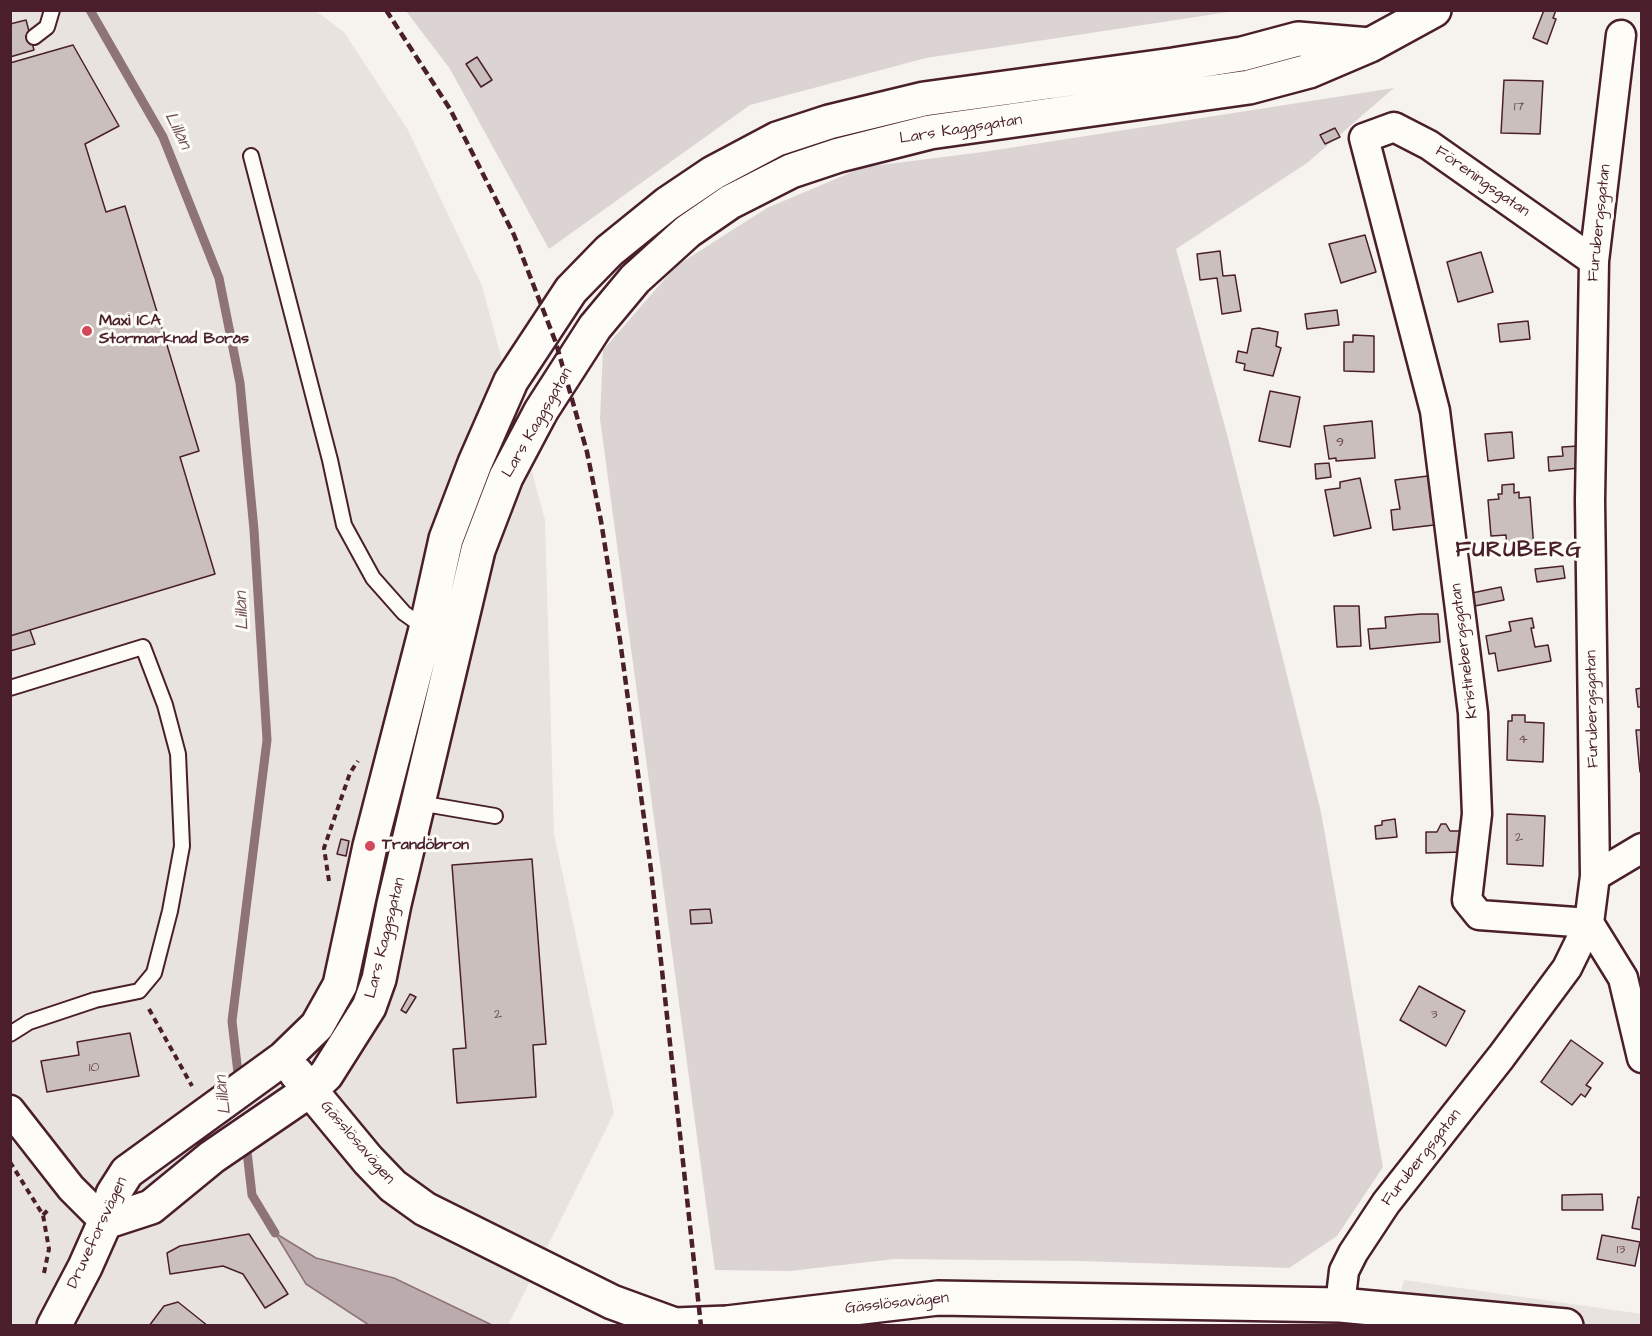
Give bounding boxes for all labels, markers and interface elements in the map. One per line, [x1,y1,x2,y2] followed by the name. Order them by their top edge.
[1514,99,1524,115] house number: 17
[159,109,195,153] water label: Lillån
[898,111,1024,149] street label: Lars Kaggsgatan
[1431,142,1533,222] street label: Föreningsgatan
[1584,163,1616,283] street label: Furubergsgatan
[99,312,249,350] place label: Maxi ICA Stormarknad Borås
[80,324,94,338] marker: Maxi ICA Stormarknad Borås
[499,365,577,481] street label: Lars Kaggsgatan
[1336,435,1344,451] house number: 9
[1455,538,1583,564] district label: FURUBERG
[1447,582,1483,720] street label: Kristinebergsgatan
[231,591,255,631] water label: Lillån
[1582,650,1604,768] street label: Furubergsgatan
[1518,732,1528,748] house number: 4
[1515,830,1523,846] house number: 2
[382,836,469,856] place label: Trandöbron
[363,839,377,853] marker: Trandöbron
[362,876,410,1000] street label: Lars Kaggsgatan
[494,1007,502,1023] house number: 2
[1430,1007,1438,1023] house number: 3
[89,1060,99,1076] house number: 10
[211,1074,237,1116] water label: Lillån
[316,1097,398,1189] street label: Gässlösavägen
[1378,1106,1466,1210] street label: Furubergsgatan
[64,1174,132,1292] street label: Druveforsvägen
[1617,1242,1625,1258] house number: 13
[844,1289,950,1319] street label: Gässlösavägen

